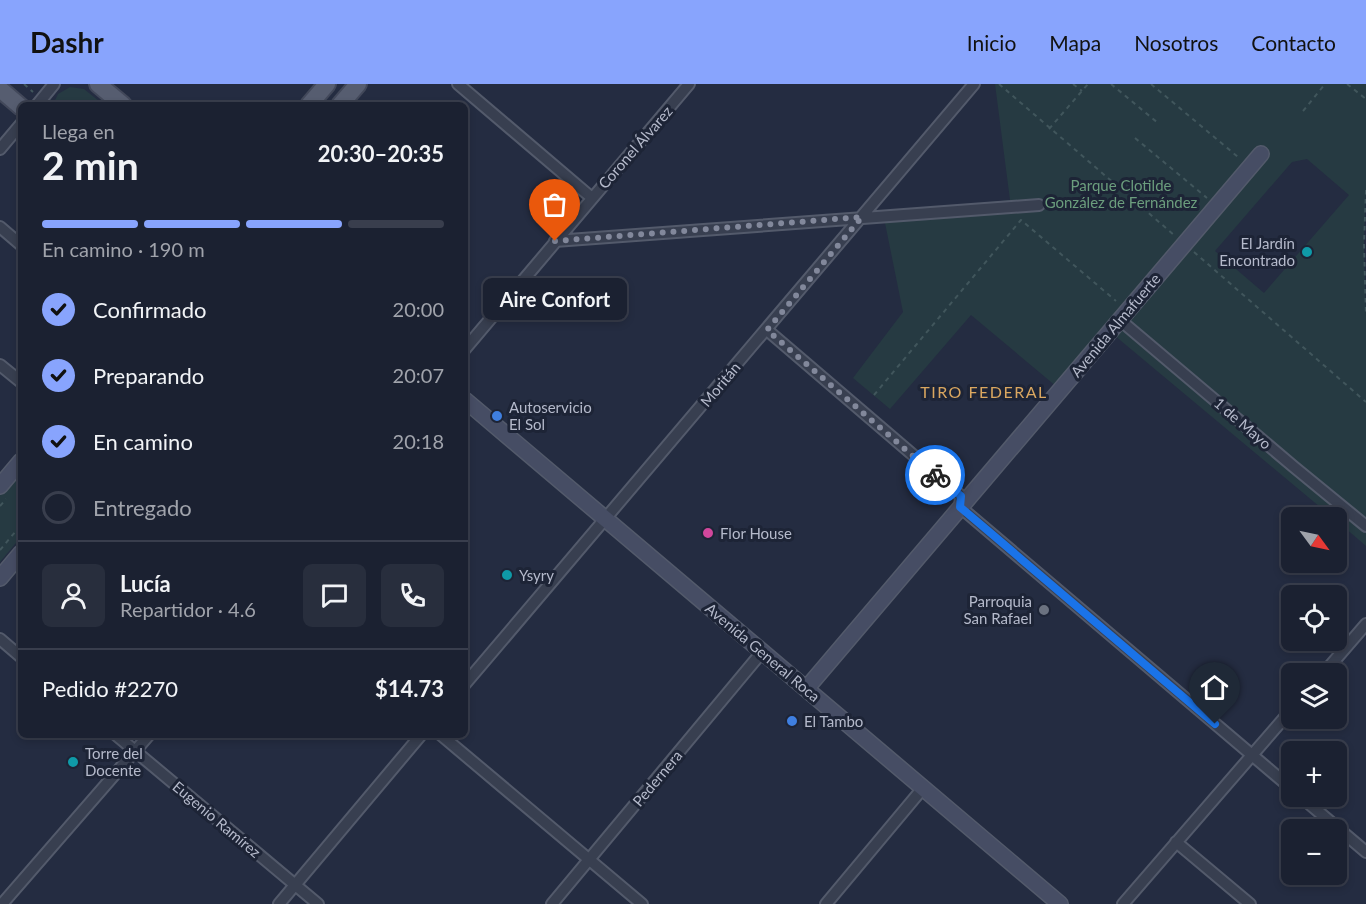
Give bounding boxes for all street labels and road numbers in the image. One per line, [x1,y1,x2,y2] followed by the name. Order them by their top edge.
[594,102,676,192] street label: Coronel Álvarez
[1066,269,1164,380] street label: Avenida Almafuerte
[696,358,744,410] street label: Moritán
[1211,393,1275,453] street label: 1 de Mayo
[702,599,824,705] street label: Avenida General Roca
[628,746,686,810] street label: Pedernera
[169,777,265,861] street label: Eugenio Ramírez

